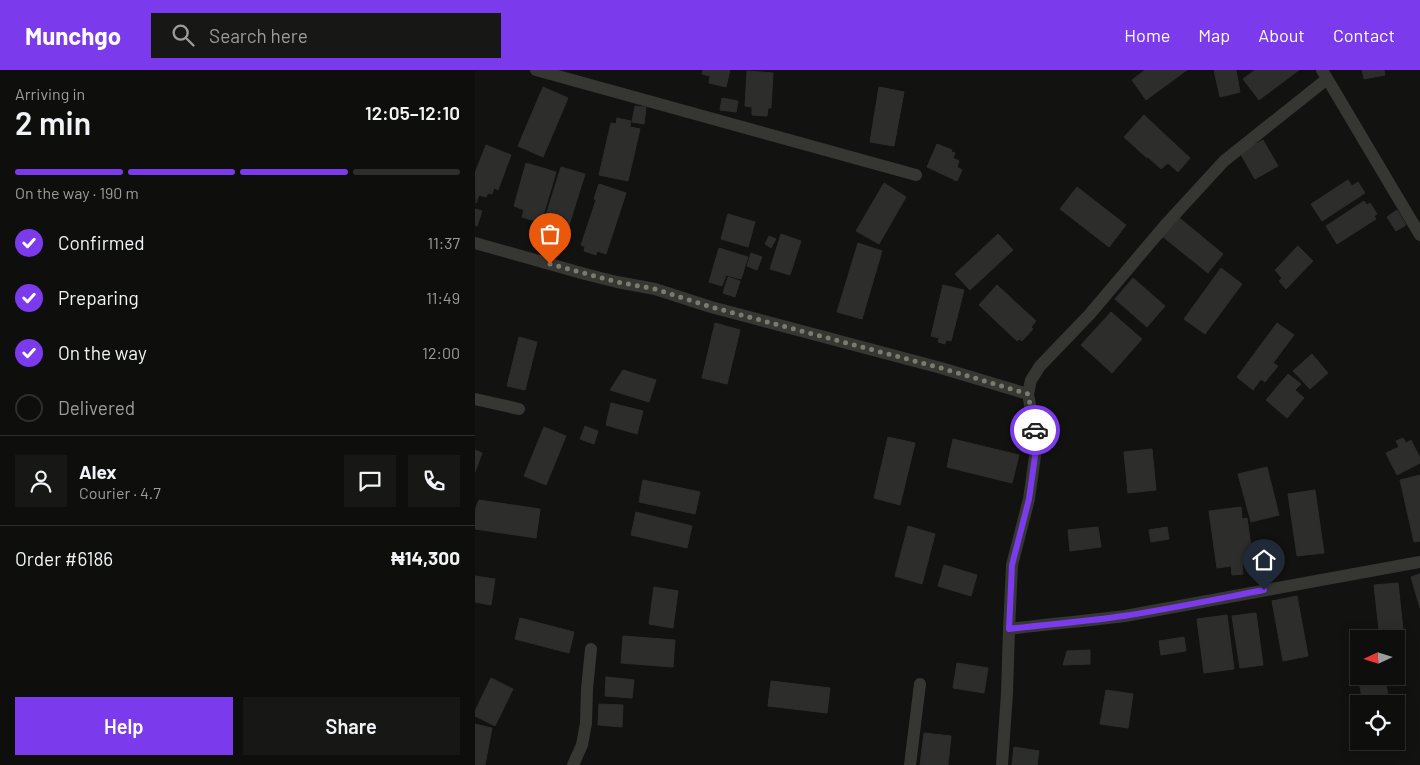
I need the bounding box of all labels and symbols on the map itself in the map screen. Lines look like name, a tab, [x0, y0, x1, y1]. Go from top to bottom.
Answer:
pin	[529, 213, 571, 264]
courier	[1010, 405, 1060, 455]
pin	[1243, 539, 1285, 590]
north arrow	[1350, 630, 1405, 685]

